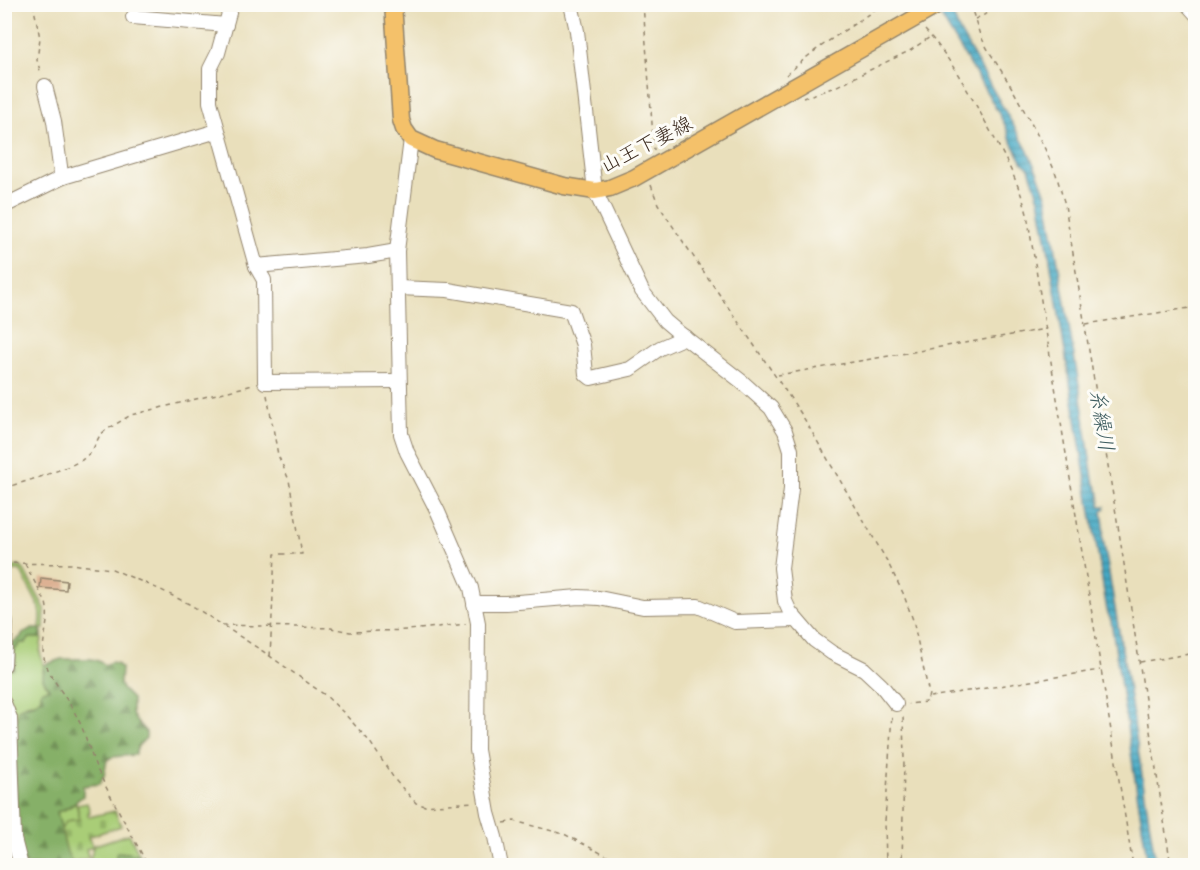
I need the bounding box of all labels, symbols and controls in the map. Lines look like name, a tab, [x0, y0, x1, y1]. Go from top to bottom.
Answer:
street label: 山王下妻線	[597, 112, 697, 180]
water label: 糸繰川	[1081, 387, 1118, 454]

